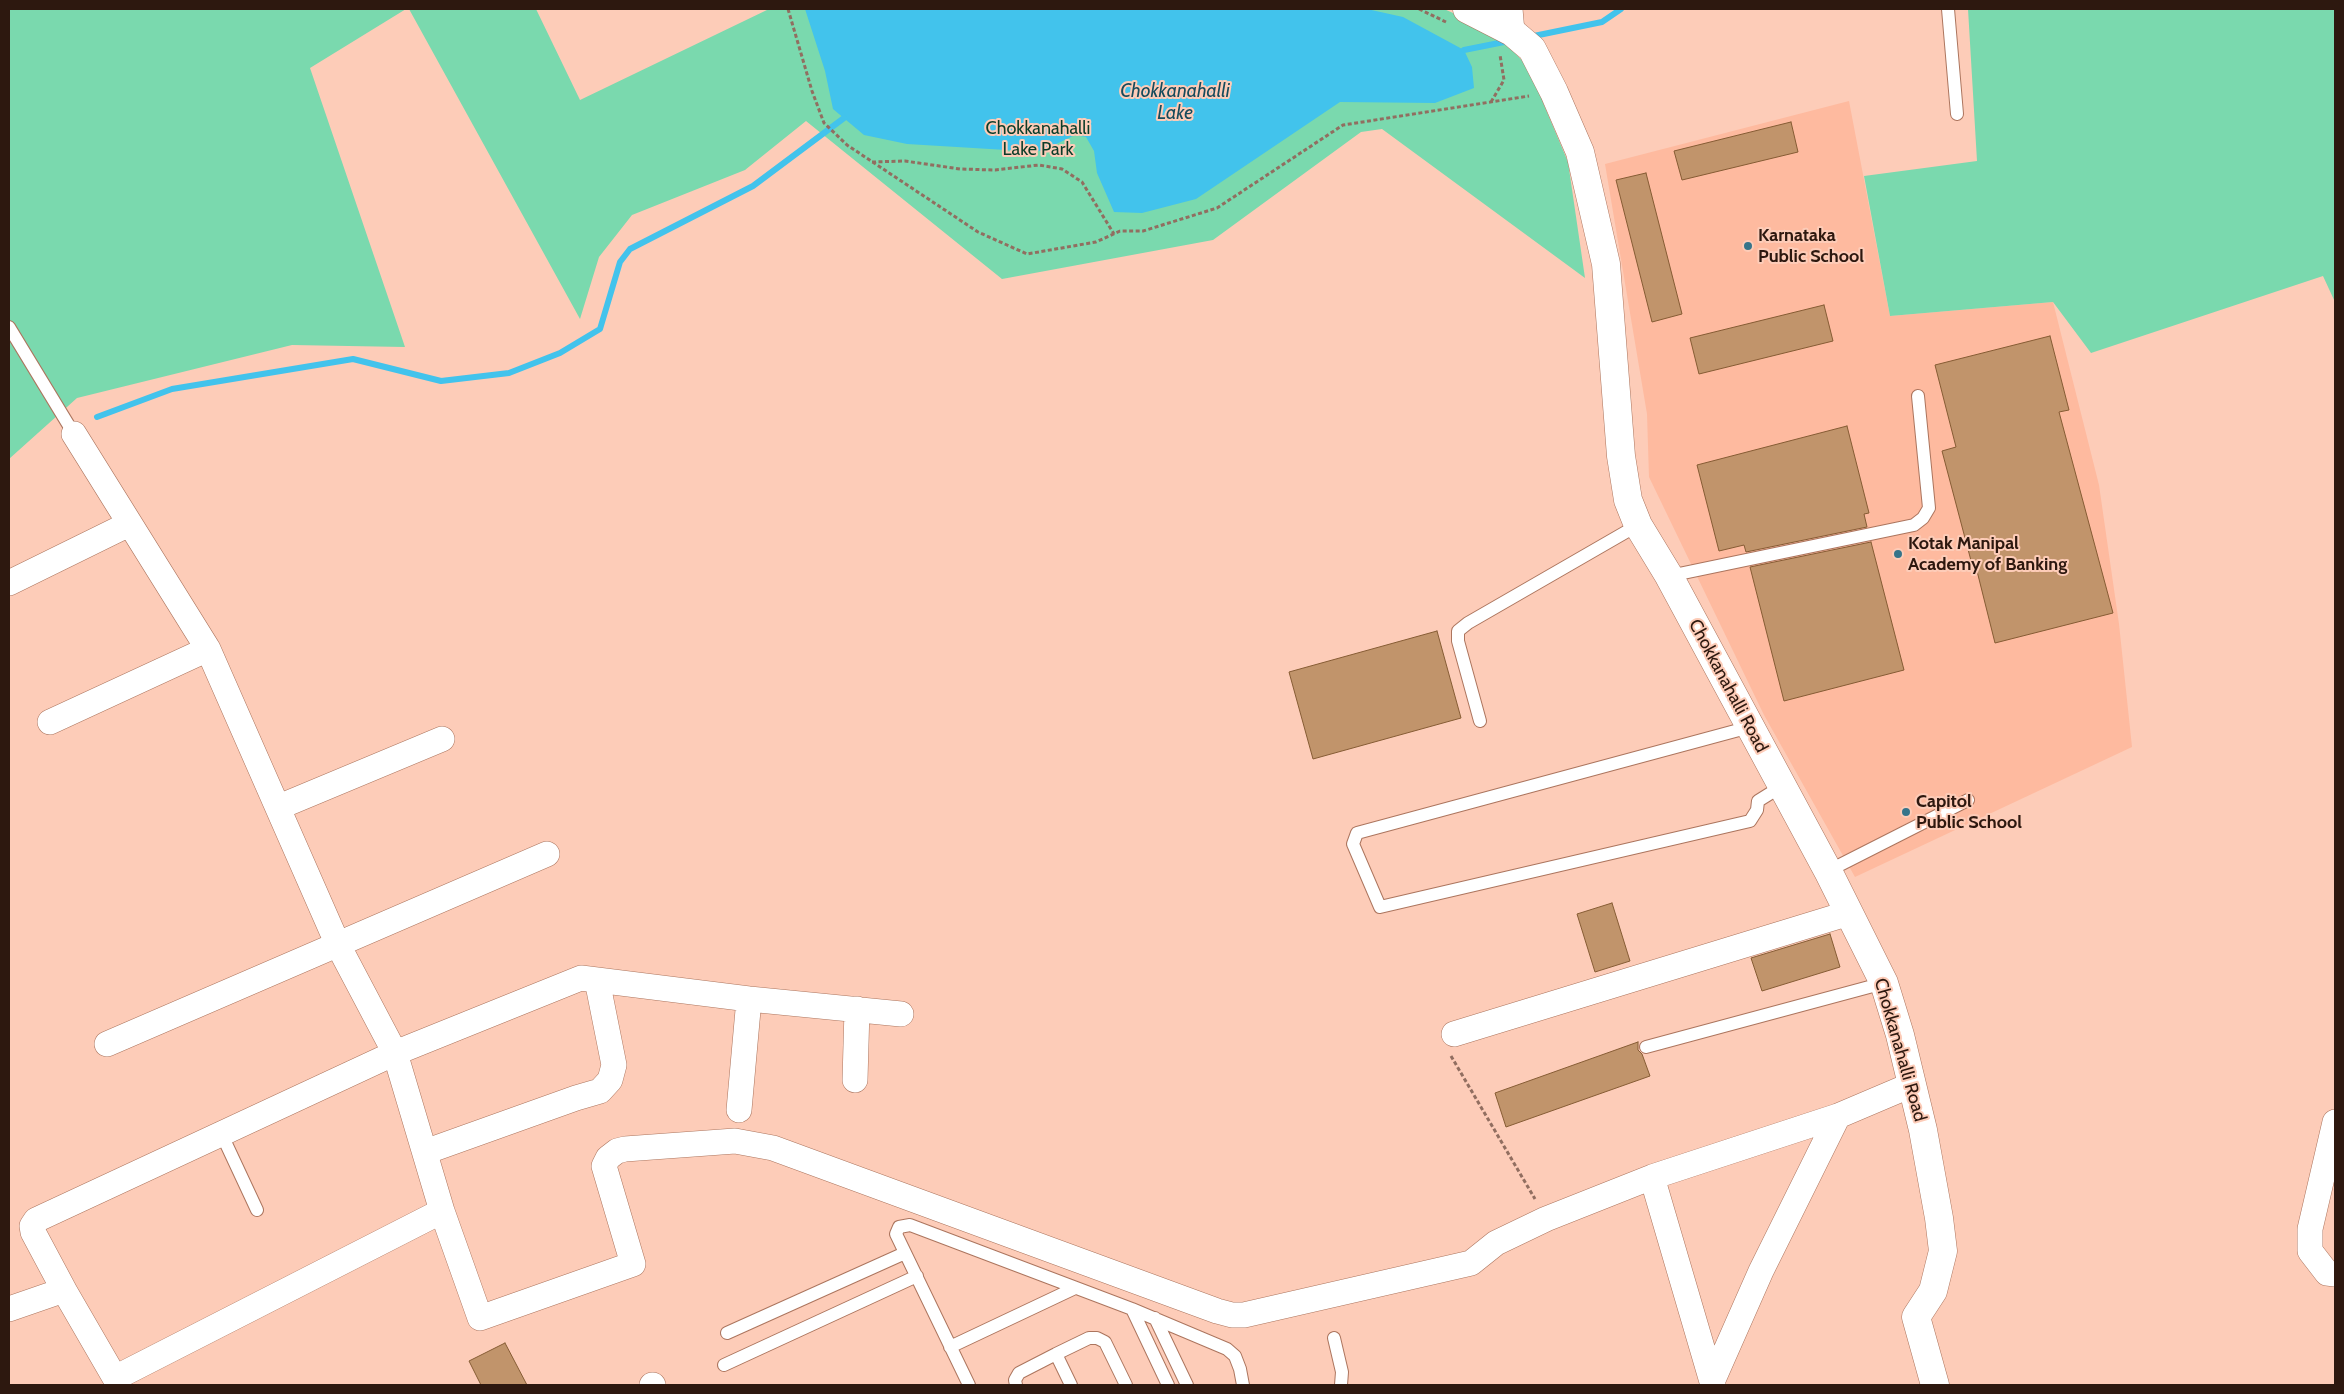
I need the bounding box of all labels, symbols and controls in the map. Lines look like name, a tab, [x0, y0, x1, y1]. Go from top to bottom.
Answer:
water label: Chokkanahalli Lake	[1120, 80, 1230, 124]
park label: Chokkanahalli Lake Park	[986, 118, 1090, 160]
place label: Karnataka Public School	[1758, 225, 1864, 268]
marker: Karnataka Public School	[1742, 240, 1754, 252]
place label: Kotak Manipal Academy of Banking	[1908, 533, 2067, 576]
marker: Kotak Manipal Academy of Banking	[1892, 548, 1904, 560]
street label: Chokkanahalli Road	[1684, 616, 1772, 756]
place label: Capitol Public School	[1916, 791, 2022, 834]
marker: Capitol Public School	[1900, 806, 1912, 818]
street label: Chokkanahalli Road	[1869, 976, 1931, 1124]

